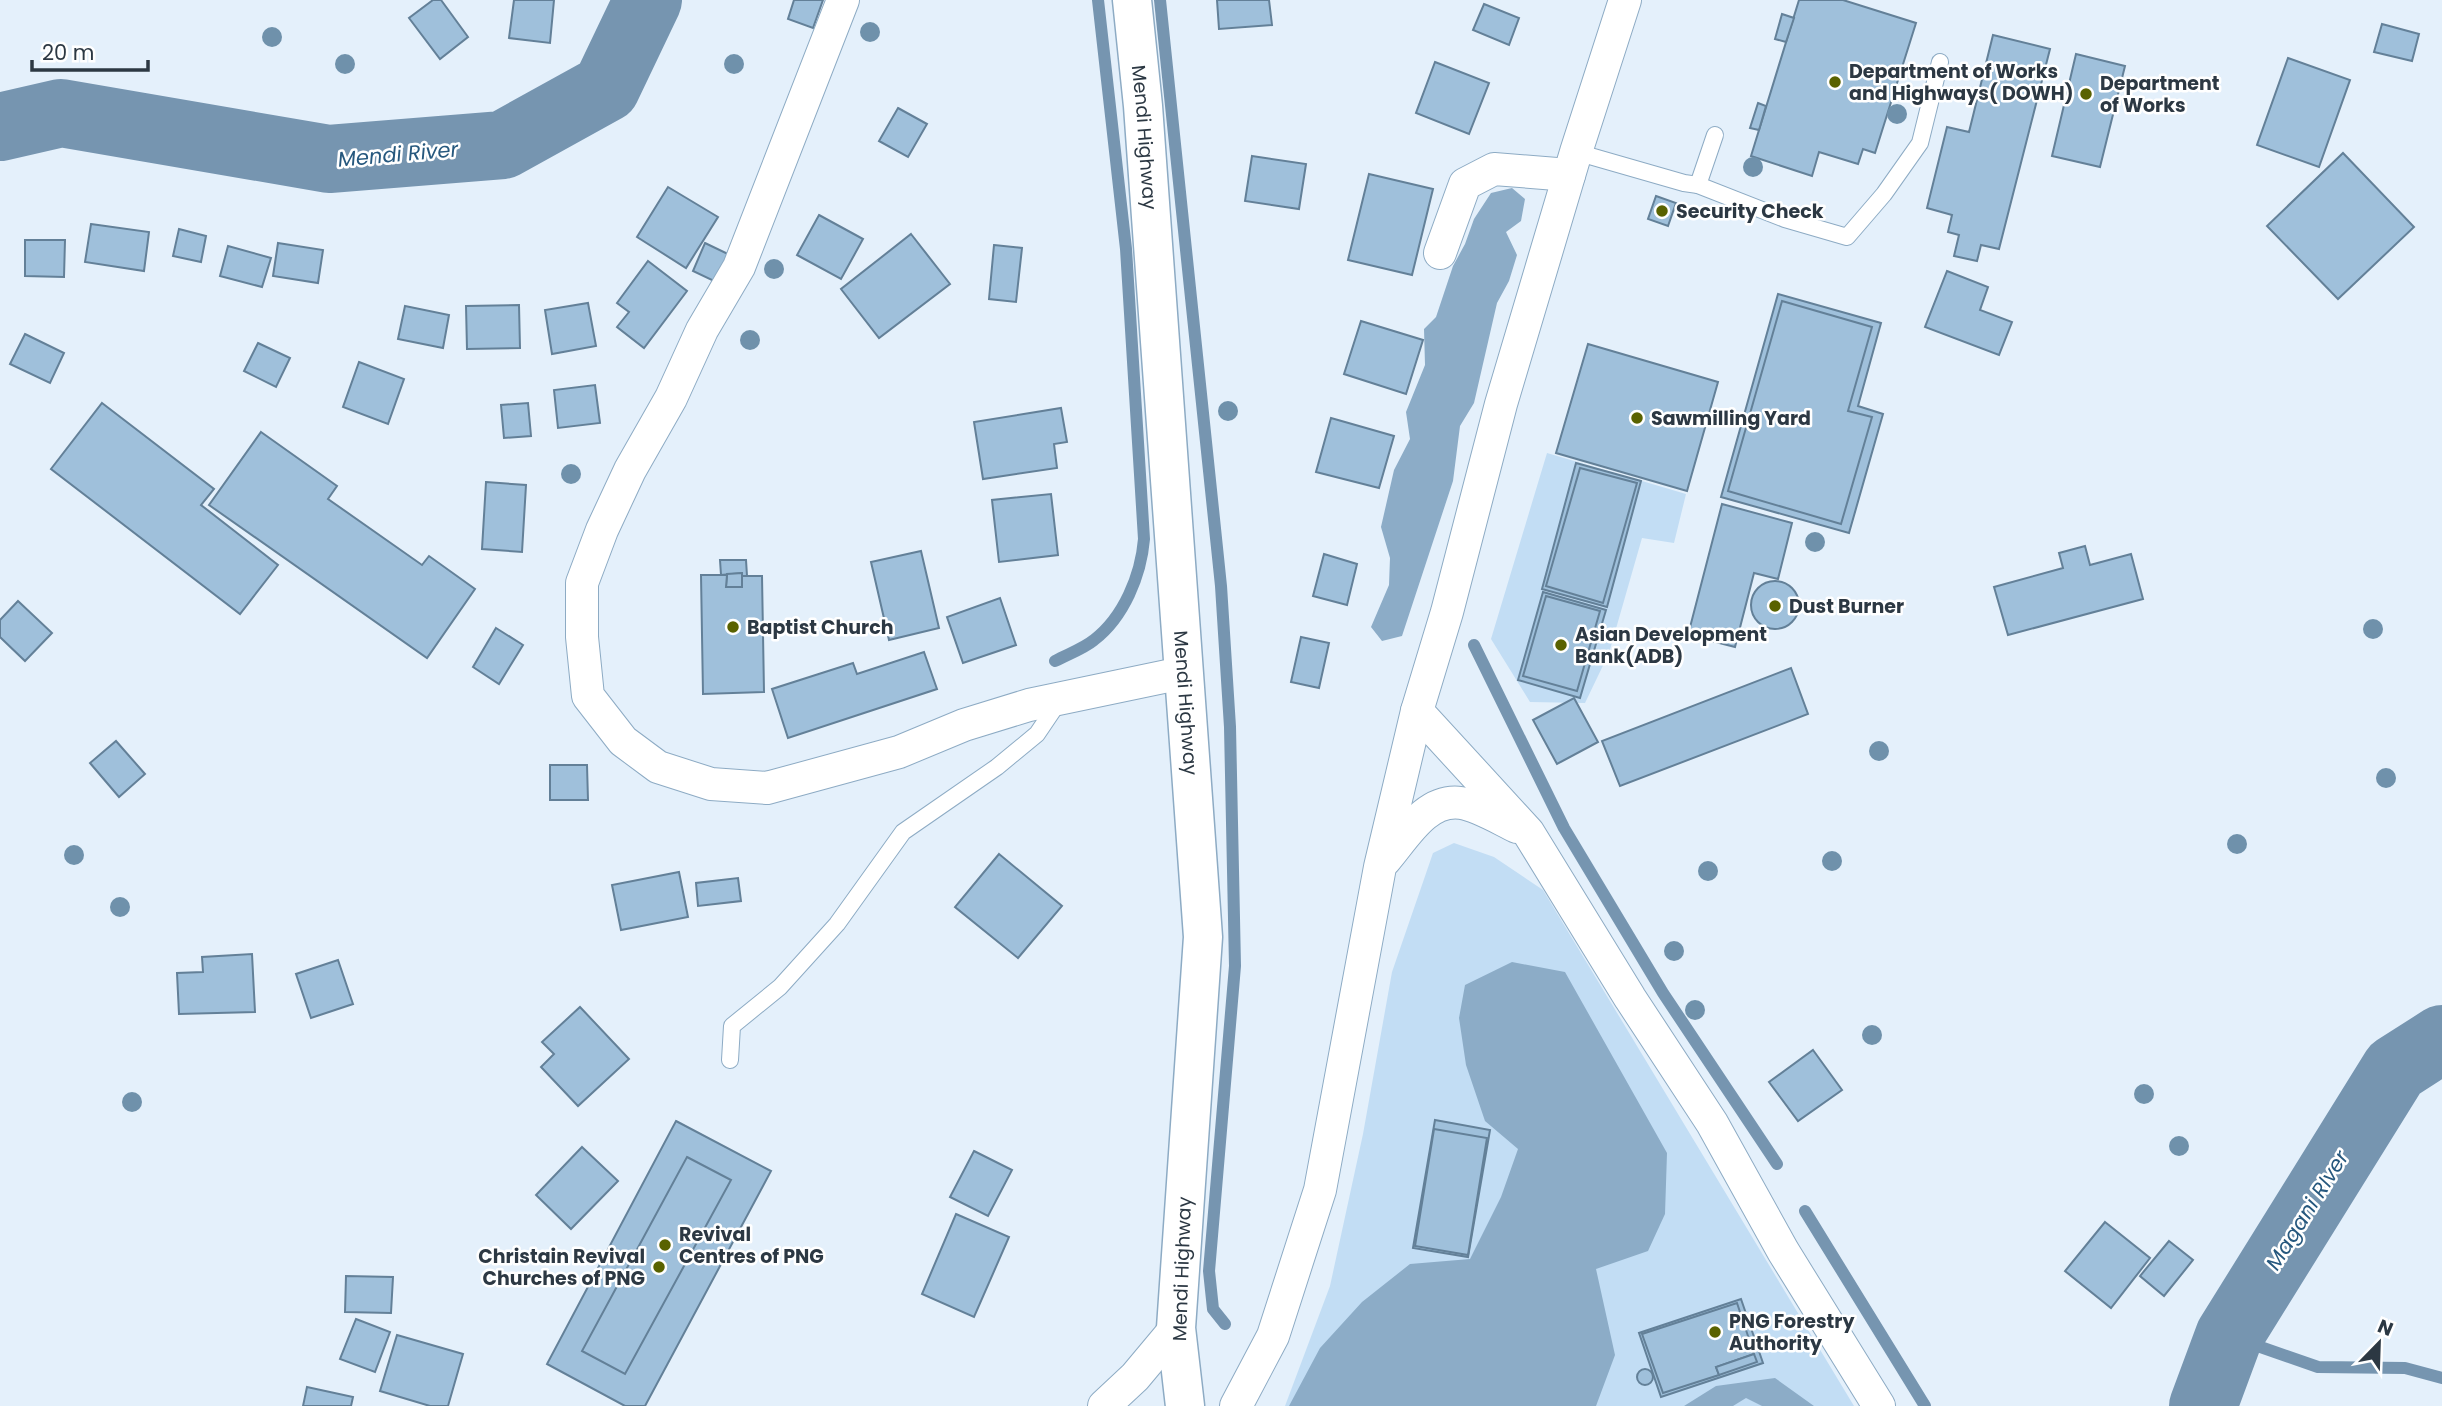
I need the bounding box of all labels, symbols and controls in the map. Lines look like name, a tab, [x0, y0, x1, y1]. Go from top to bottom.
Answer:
scale bar	[32, 28, 147, 72]
text: 20 m	[42, 38, 95, 67]
place label: Department of Works and Highways( DOWH)	[1849, 58, 2074, 107]
street label: Mendi Highway	[1125, 64, 1164, 211]
place label: Department of Works	[2100, 70, 2220, 119]
marker: Department of Works and Highways( DOWH)	[1827, 74, 1843, 90]
marker: Department of Works	[2078, 86, 2094, 102]
water label: Mendi River	[337, 134, 461, 174]
place label: Security Check	[1676, 198, 1824, 225]
marker: Security Check	[1654, 203, 1670, 219]
place label: Sawmilling Yard	[1651, 405, 1811, 432]
marker: Sawmilling Yard	[1629, 410, 1645, 426]
place label: Dust Burner	[1789, 593, 1904, 620]
marker: Dust Burner	[1767, 598, 1783, 614]
place label: Baptist Church	[747, 614, 894, 641]
marker: Baptist Church	[725, 619, 741, 635]
place label: Asian Development Bank(ADB)	[1575, 621, 1767, 670]
street label: Mendi Highway	[1167, 630, 1205, 776]
marker: Asian Development Bank(ADB)	[1553, 637, 1569, 653]
water label: Magani RIver	[2259, 1144, 2356, 1275]
street label: Mendi Highway	[1166, 1196, 1198, 1342]
place label: Revival Centres of PNG	[679, 1221, 824, 1270]
marker: Revival Centres of PNG	[657, 1237, 673, 1253]
place label: Christain Revival Churches of PNG	[478, 1243, 645, 1292]
marker: Christain Revival Churches of PNG	[651, 1259, 667, 1275]
place label: PNG Forestry Authority	[1729, 1308, 1855, 1357]
north arrow	[2344, 1308, 2414, 1378]
text: N	[2374, 1313, 2397, 1343]
marker: PNG Forestry Authority	[1707, 1324, 1723, 1340]

